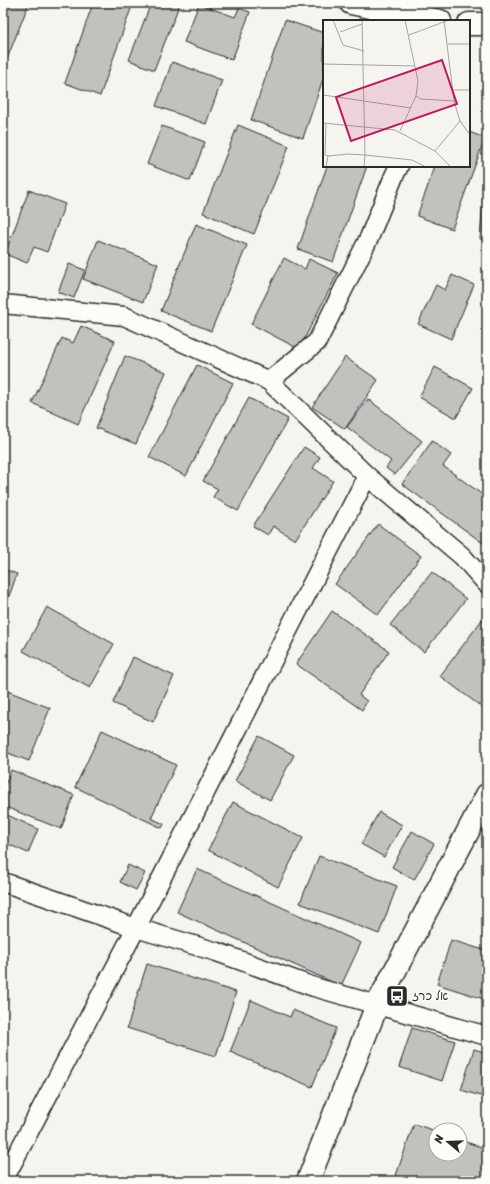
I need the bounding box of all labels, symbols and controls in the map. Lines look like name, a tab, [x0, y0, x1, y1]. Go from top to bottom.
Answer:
inset map	[323, 20, 470, 167]
bus stop icon: אל כרז	[384, 983, 410, 1009]
place label: אל כרז	[412, 985, 448, 1007]
north arrow	[428, 1122, 468, 1162]
text: N	[428, 1132, 449, 1147]

